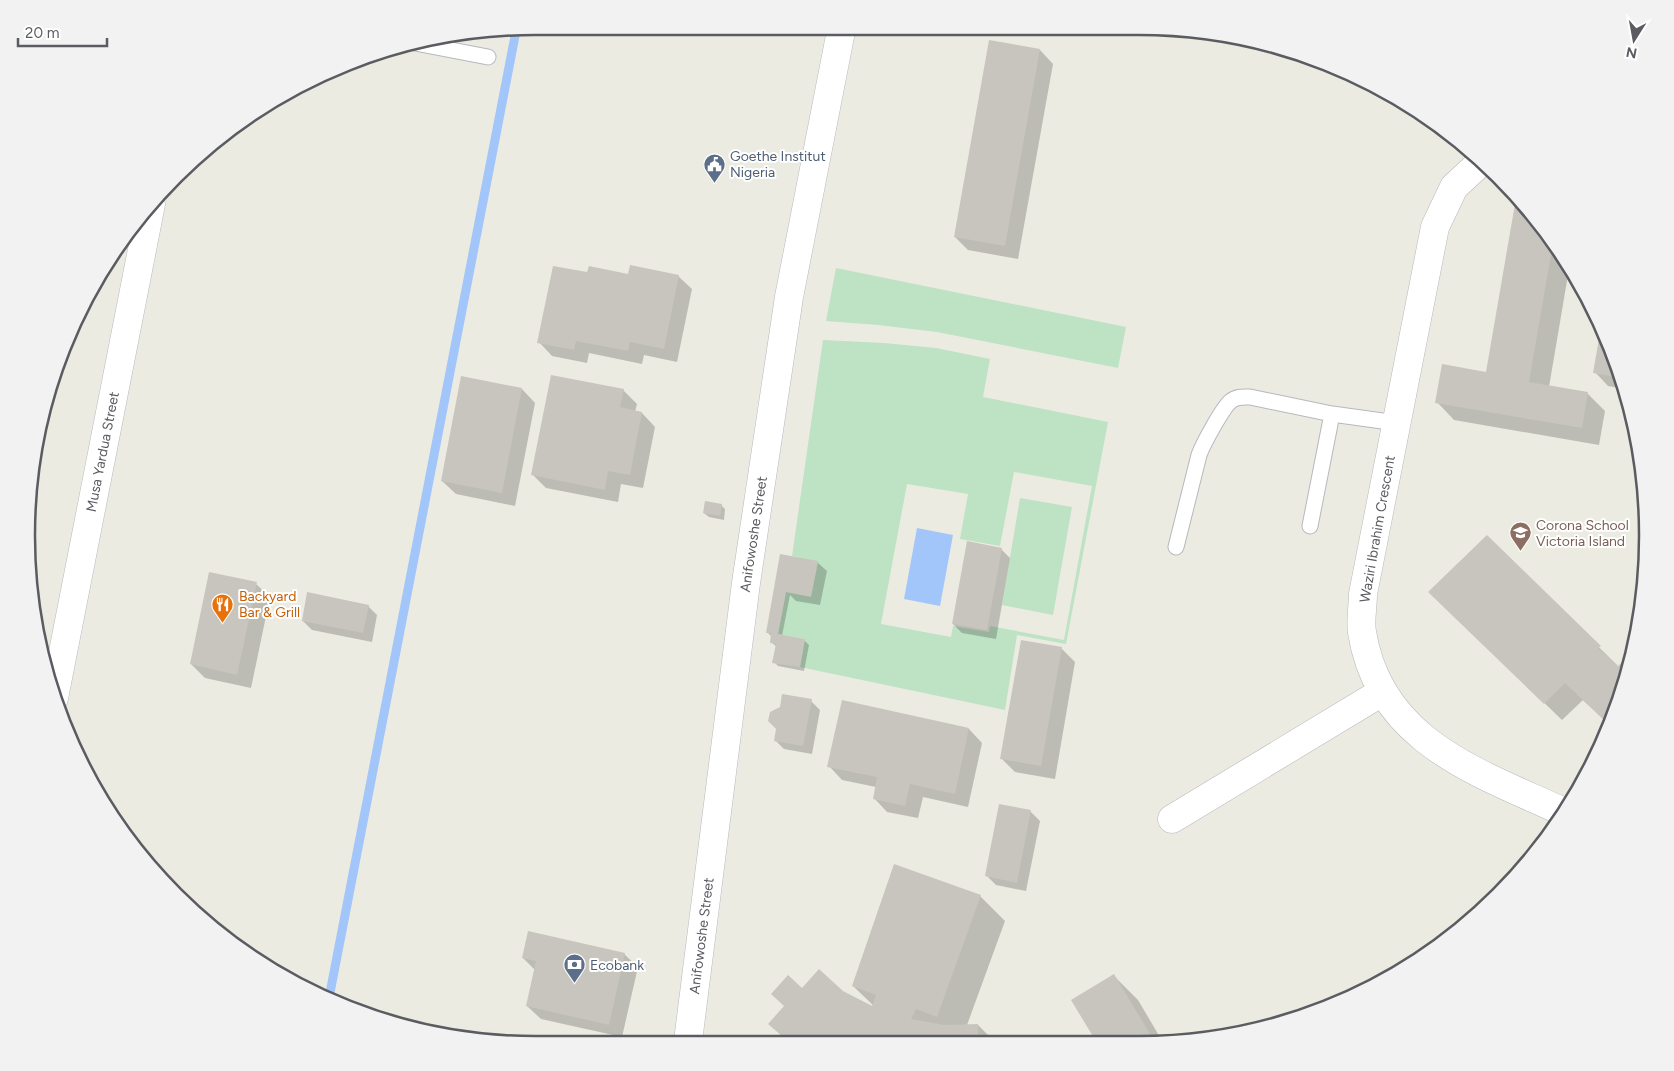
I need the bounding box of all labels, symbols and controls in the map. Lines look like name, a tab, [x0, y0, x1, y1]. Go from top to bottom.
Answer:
scale bar	[18, 15, 106, 47]
north arrow	[1609, 15, 1659, 65]
text: 20 m	[25, 24, 59, 42]
text: N	[1625, 43, 1639, 62]
place label: Goethe Institut Nigeria	[730, 148, 826, 181]
public building icon: Goethe Institut Nigeria	[702, 152, 726, 183]
street label: Musa Yardua Street	[83, 390, 123, 513]
street label: Waziri Ibrahim Crescent	[1356, 454, 1399, 604]
street label: Anifowoshe Street	[737, 475, 771, 593]
place label: Corona School Victoria Island	[1536, 517, 1629, 550]
school or university icon: Corona School Victoria Island	[1508, 521, 1532, 552]
place label: Backyard Bar & Grill	[239, 588, 300, 621]
restaurant icon: Backyard Bar & Grill	[211, 592, 235, 623]
street label: Anifowoshe Street	[686, 877, 718, 995]
bank icon: Ecobank	[562, 953, 586, 984]
place label: Ecobank	[590, 957, 644, 974]

